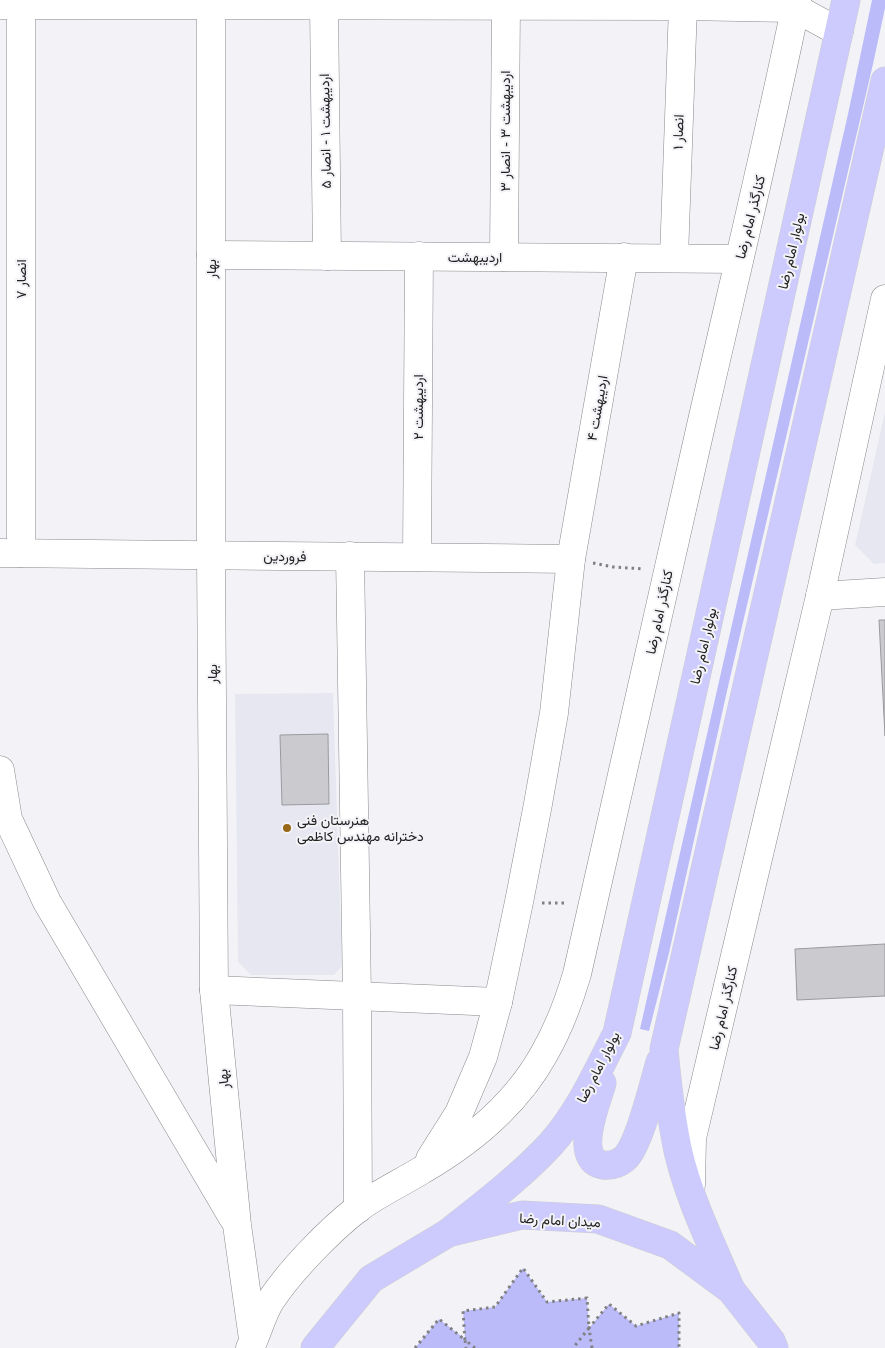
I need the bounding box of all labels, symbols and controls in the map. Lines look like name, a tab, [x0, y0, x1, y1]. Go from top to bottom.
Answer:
street label: اردیبهشت ۳ - انصار ۳	[497, 70, 514, 192]
street label: اردیبهشت ۱ - انصار ۵	[316, 73, 335, 189]
street label: انصار ۱	[669, 114, 688, 150]
street label: کنارگذر امام رضا	[732, 174, 769, 261]
street label: بولوار امام رضا	[774, 211, 809, 291]
street label: اردیبهشت	[448, 249, 502, 266]
street label: انصار ۷	[13, 259, 30, 299]
street label: بهار	[203, 259, 220, 280]
street label: اردیبهشت ۲	[410, 374, 427, 440]
street label: اردیبهشت ۴	[583, 374, 612, 442]
street label: فروردین	[263, 548, 307, 565]
street label: کنارگذر امام رضا	[642, 568, 677, 656]
street label: بولوار امام رضا	[686, 606, 721, 686]
street label: بهار	[204, 664, 221, 685]
place label: هنرستان فنی دخترانه مهندس کاظمی	[297, 812, 424, 845]
marker: هنرستان فنی دخترانه مهندس کاظمی	[281, 822, 293, 834]
street label: کنارگذر امام رضا	[706, 965, 741, 1052]
street label: بولوار امام رضا	[573, 1029, 624, 1106]
street label: بهار	[214, 1068, 233, 1091]
street label: میدان امام رضا	[519, 1210, 601, 1231]

